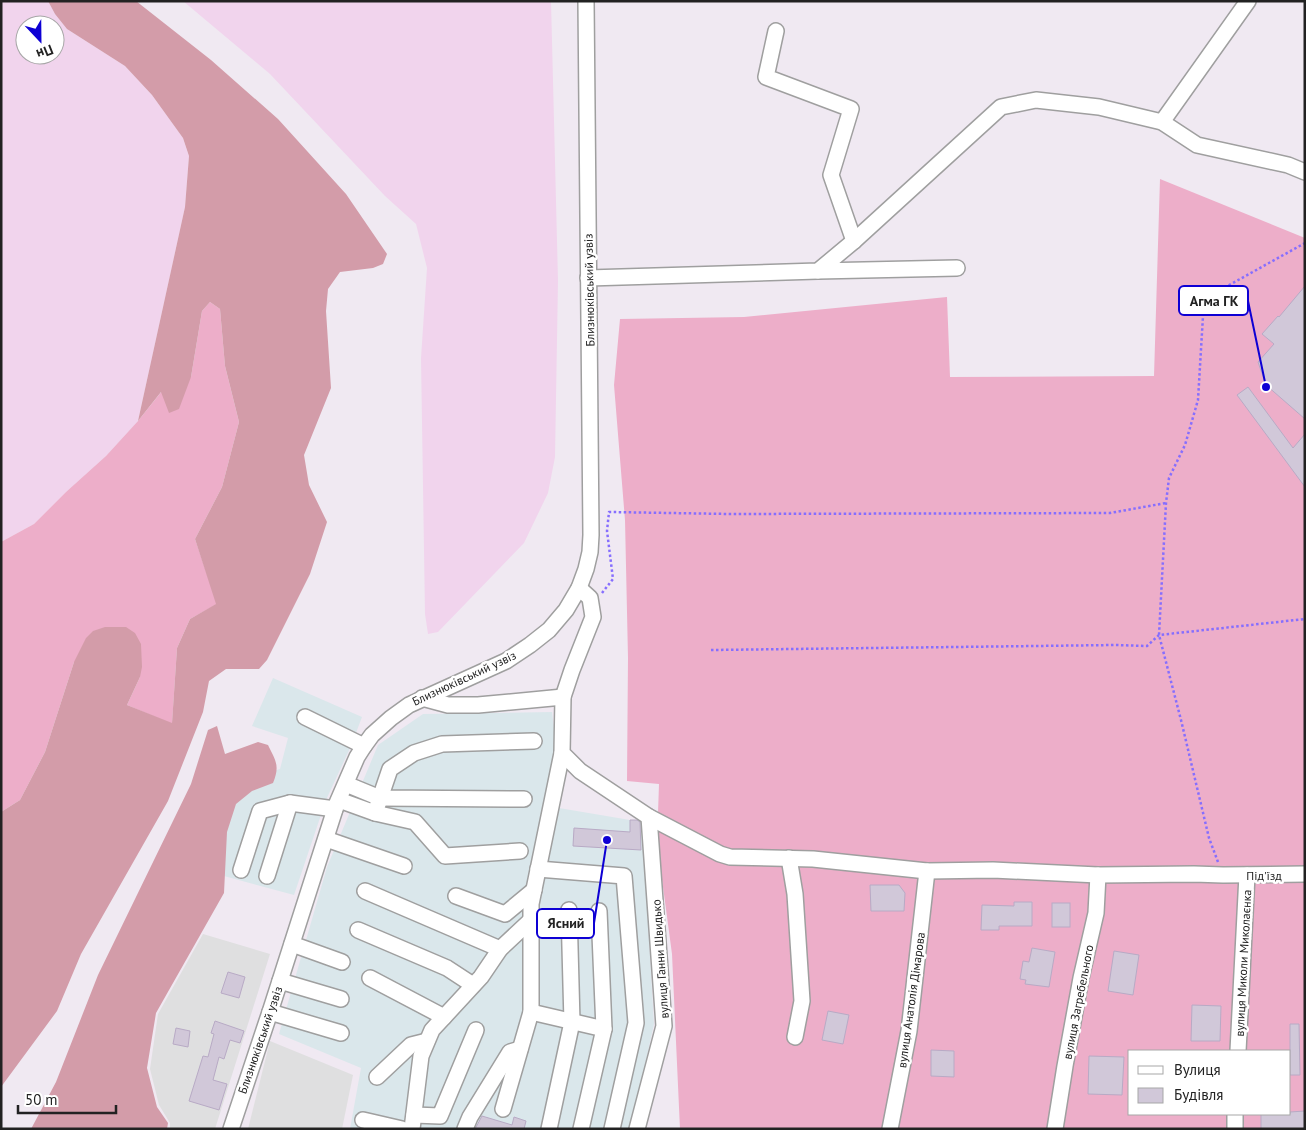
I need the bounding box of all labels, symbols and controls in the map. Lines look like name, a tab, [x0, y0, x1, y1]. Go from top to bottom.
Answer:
north arrow	[15, 15, 65, 65]
text: Пн	[34, 41, 56, 63]
street label: Близнюківський узвіз	[581, 233, 597, 347]
callout: Агма ГК	[1179, 286, 1248, 315]
text: Агма ГК	[1190, 292, 1239, 310]
street label: Близнюківський узвіз	[410, 647, 518, 709]
street label: Під'їзд	[1246, 868, 1282, 883]
street label: вулиця Миколи Миколаєнка	[1232, 889, 1254, 1037]
street label: вулиця Ганни Швидько	[648, 899, 672, 1019]
callout: Ясний	[537, 909, 594, 938]
text: Ясний	[548, 914, 584, 932]
street label: вулиця Анатолія Дімарова	[894, 931, 928, 1069]
street label: вулиця Загребельного	[1060, 943, 1096, 1061]
street label: Близнюківський узвіз	[235, 984, 285, 1096]
legend	[1128, 1050, 1291, 1115]
text: Вулиця	[1174, 1060, 1221, 1079]
scale bar	[18, 1082, 115, 1114]
text: Будівля	[1174, 1085, 1223, 1104]
text: 50 m	[25, 1090, 58, 1109]

